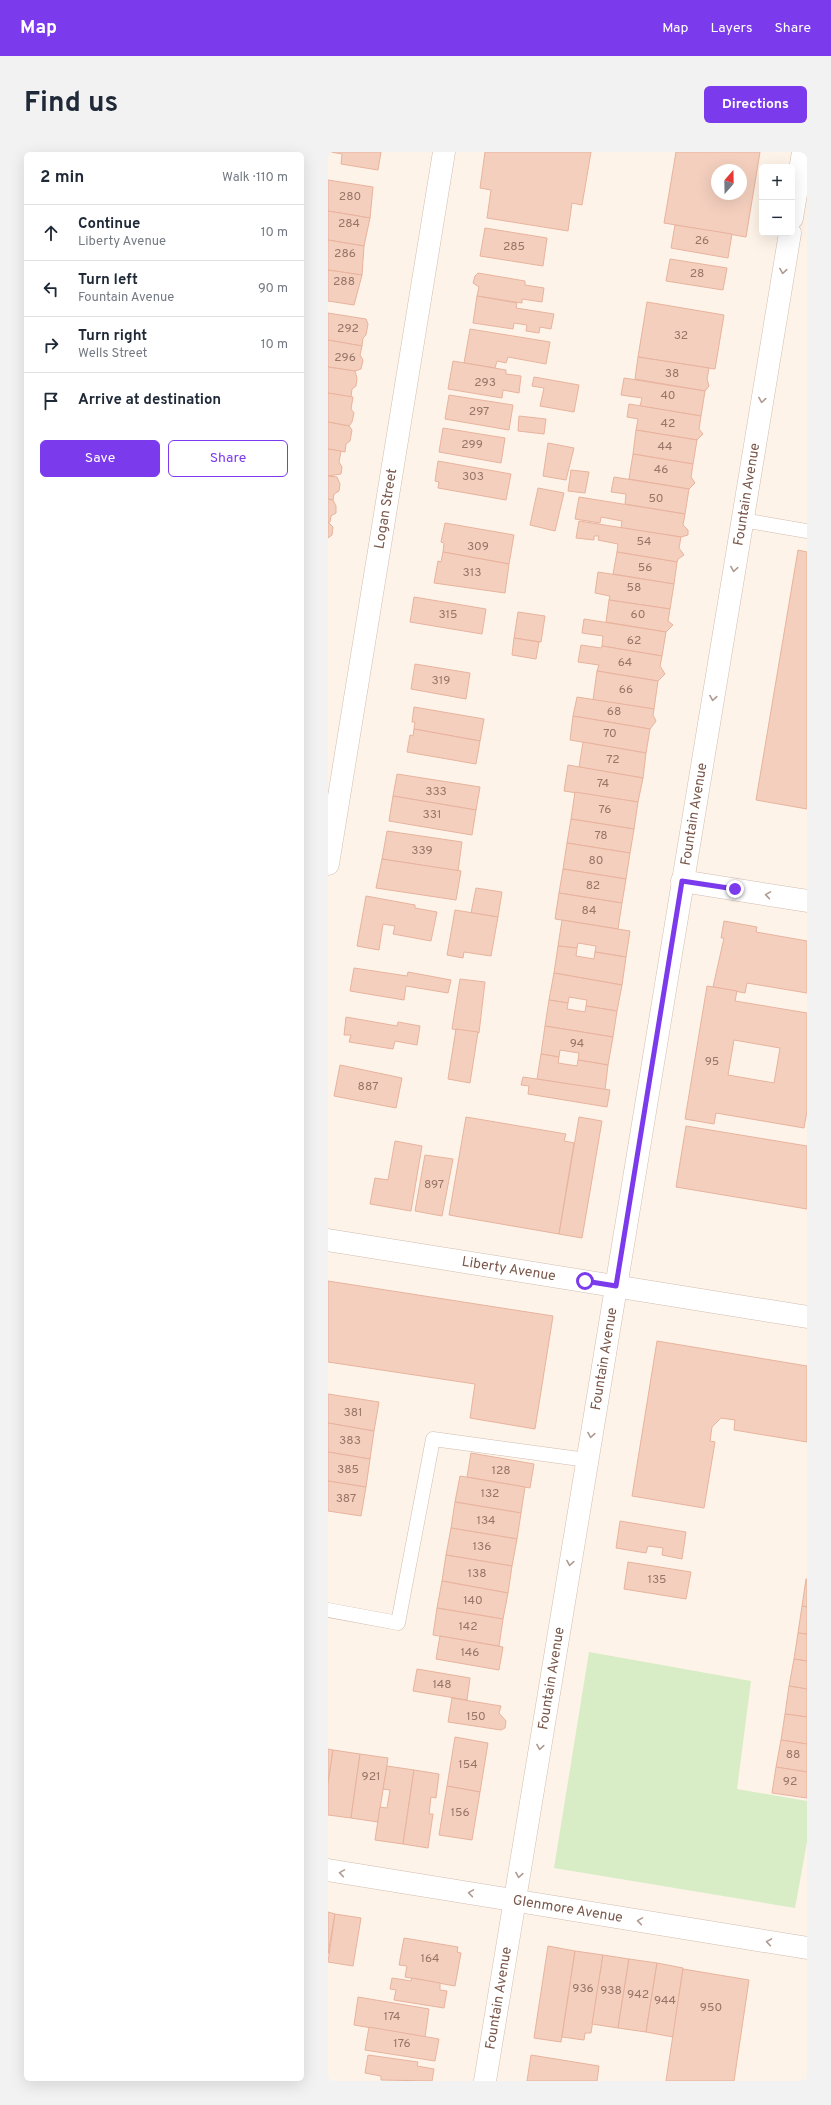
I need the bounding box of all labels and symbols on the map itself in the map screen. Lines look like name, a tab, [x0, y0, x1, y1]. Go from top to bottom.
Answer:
north arrow	[711, 164, 747, 200]
house number: 280	[339, 189, 361, 205]
house number: 284	[338, 216, 360, 232]
house number: 26	[695, 233, 709, 249]
house number: 285	[503, 239, 525, 255]
house number: 286	[334, 246, 356, 262]
house number: 28	[690, 266, 704, 282]
one-way arrow	[779, 268, 788, 275]
house number: 288	[333, 274, 355, 290]
house number: 292	[337, 321, 359, 337]
house number: 32	[674, 328, 688, 344]
house number: 296	[334, 350, 356, 366]
house number: 38	[665, 366, 679, 382]
house number: 293	[474, 375, 496, 391]
house number: 40	[660, 388, 676, 404]
one-way arrow	[758, 397, 767, 403]
house number: 297	[469, 404, 489, 420]
house number: 42	[661, 416, 675, 432]
house number: 299	[461, 437, 483, 453]
house number: 44	[658, 439, 672, 455]
street label: Fountain Avenue	[730, 442, 764, 547]
house number: 46	[654, 462, 668, 478]
street label: Logan Street	[371, 467, 401, 550]
house number: 303	[462, 469, 484, 485]
house number: 50	[648, 491, 664, 507]
house number: 54	[636, 534, 652, 550]
house number: 309	[467, 539, 489, 555]
house number: 56	[638, 560, 652, 576]
house number: 313	[463, 565, 481, 581]
one-way arrow	[730, 566, 739, 573]
house number: 58	[627, 580, 641, 596]
house number: 315	[438, 607, 458, 623]
house number: 60	[631, 607, 645, 623]
house number: 62	[627, 633, 641, 649]
house number: 64	[618, 655, 632, 671]
house number: 319	[432, 673, 450, 689]
house number: 66	[619, 682, 633, 698]
one-way arrow	[709, 695, 717, 701]
house number: 68	[607, 704, 621, 720]
house number: 70	[603, 726, 617, 742]
house number: 72	[606, 752, 620, 768]
street label: Fountain Avenue	[677, 762, 711, 867]
house number: 74	[597, 776, 609, 792]
house number: 333	[425, 784, 447, 800]
house number: 76	[599, 802, 611, 818]
house number: 331	[423, 807, 441, 823]
house number: 78	[594, 828, 608, 844]
house number: 339	[411, 843, 433, 859]
house number: 80	[589, 853, 603, 869]
house number: 82	[586, 878, 600, 894]
route end	[726, 880, 744, 898]
one-way arrow	[765, 891, 772, 900]
house number: 84	[582, 903, 596, 919]
house number: 94	[570, 1036, 584, 1052]
house number: 95	[705, 1054, 719, 1070]
house number: 887	[358, 1079, 378, 1095]
house number: 897	[424, 1177, 444, 1193]
street label: Liberty Avenue	[460, 1253, 557, 1285]
route start	[576, 1272, 594, 1290]
street label: Fountain Avenue	[587, 1306, 621, 1411]
house number: 381	[343, 1405, 363, 1421]
one-way arrow	[587, 1432, 596, 1438]
house number: 383	[339, 1433, 361, 1449]
house number: 385	[337, 1462, 359, 1478]
house number: 128	[491, 1463, 511, 1479]
house number: 132	[481, 1486, 499, 1502]
house number: 387	[336, 1491, 356, 1507]
house number: 134	[476, 1513, 496, 1529]
house number: 136	[473, 1539, 491, 1555]
one-way arrow	[566, 1560, 575, 1566]
house number: 138	[467, 1566, 487, 1582]
house number: 135	[647, 1572, 667, 1588]
house number: 140	[463, 1593, 483, 1609]
house number: 142	[458, 1619, 478, 1635]
street label: Fountain Avenue	[535, 1626, 568, 1731]
house number: 146	[461, 1645, 479, 1661]
house number: 148	[432, 1677, 452, 1693]
house number: 150	[466, 1709, 486, 1725]
one-way arrow	[536, 1744, 545, 1750]
house number: 88	[786, 1747, 800, 1763]
house number: 154	[458, 1757, 478, 1773]
house number: 921	[362, 1769, 380, 1785]
house number: 92	[783, 1774, 797, 1790]
house number: 156	[450, 1805, 470, 1821]
one-way arrow	[339, 1869, 345, 1877]
one-way arrow	[515, 1872, 524, 1878]
one-way arrow	[467, 1889, 474, 1898]
street label: Glenmore Avenue	[512, 1892, 624, 1926]
one-way arrow	[637, 1917, 643, 1926]
one-way arrow	[765, 1938, 772, 1947]
street label: Fountain Avenue	[482, 1946, 516, 2051]
house number: 164	[420, 1951, 440, 1967]
house number: 936	[572, 1981, 594, 1997]
house number: 938	[600, 1983, 622, 1999]
house number: 942	[627, 1987, 649, 2003]
house number: 944	[654, 1993, 676, 2009]
house number: 950	[700, 2000, 722, 2016]
house number: 174	[384, 2009, 400, 2025]
house number: 176	[393, 2036, 411, 2052]

